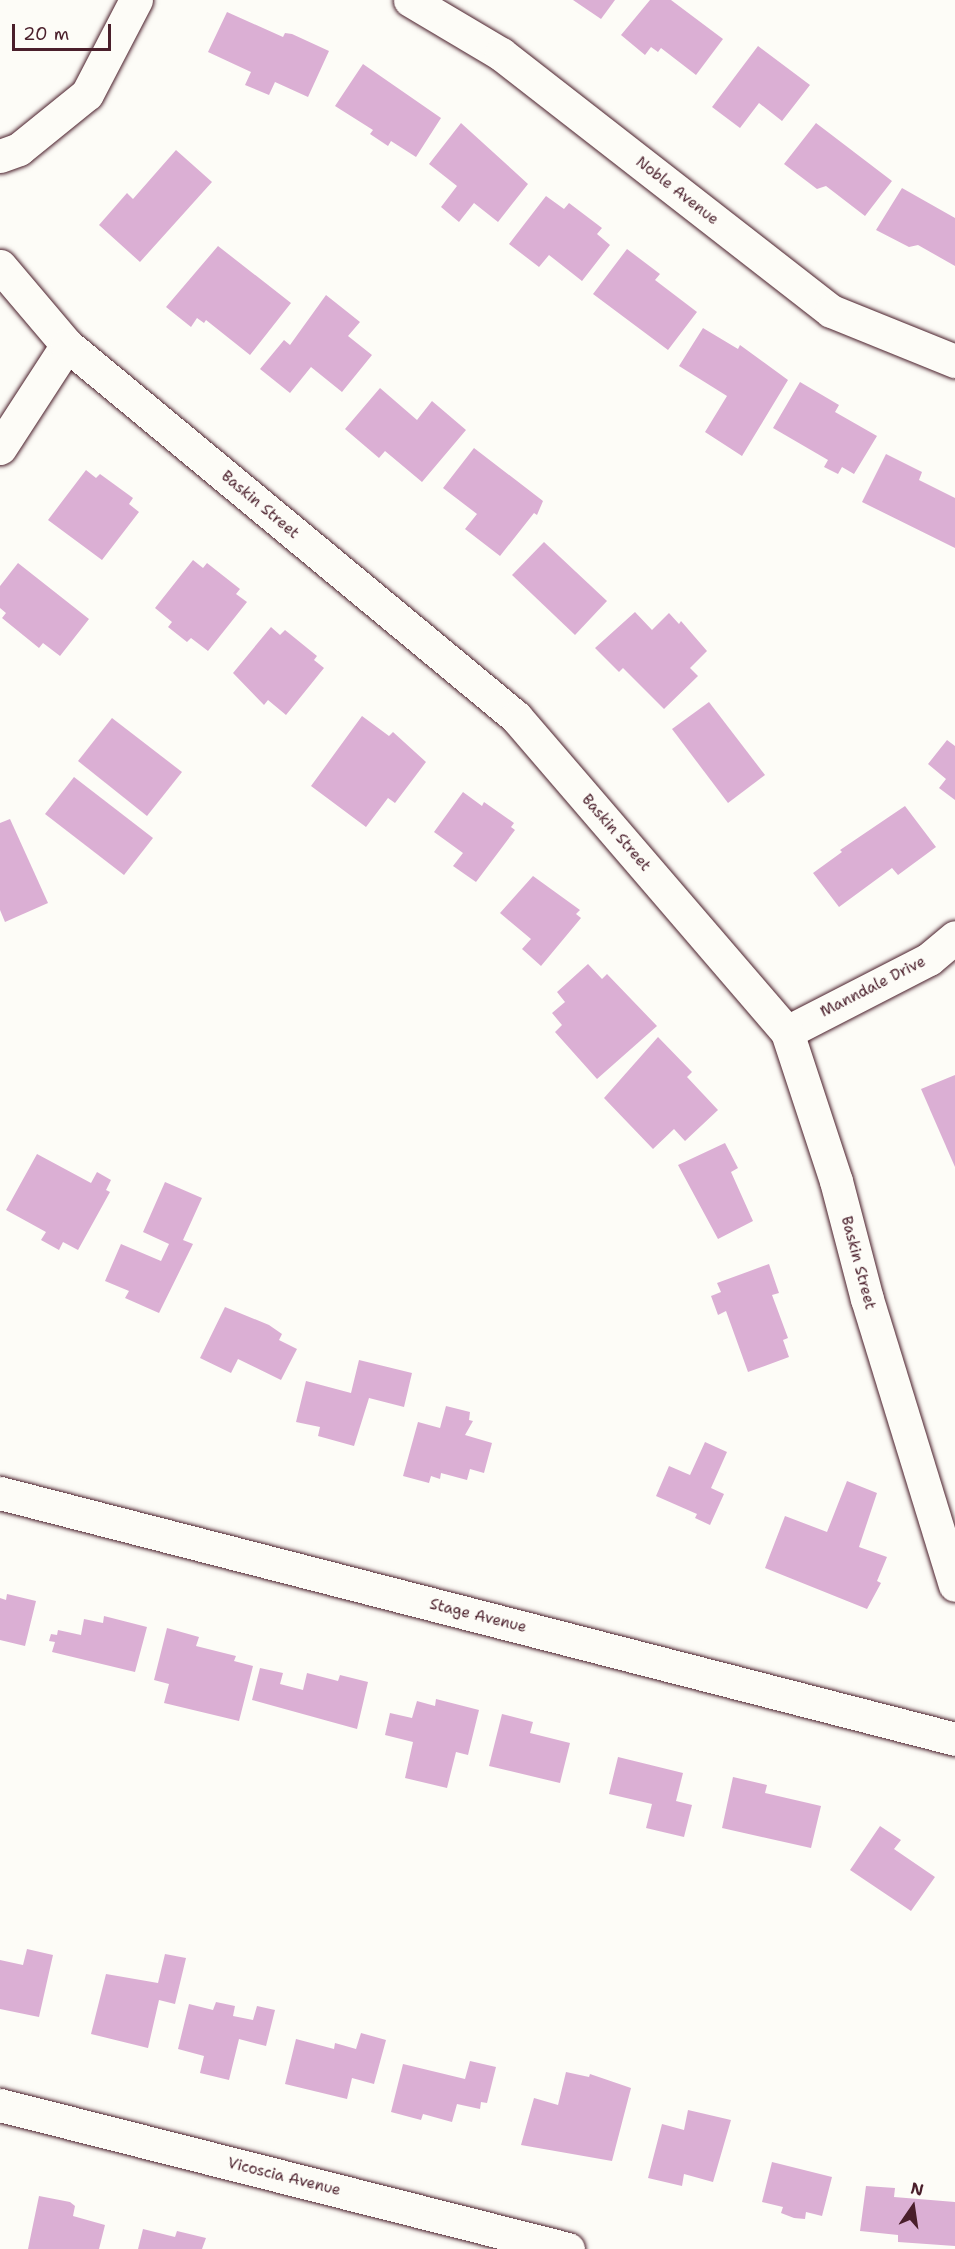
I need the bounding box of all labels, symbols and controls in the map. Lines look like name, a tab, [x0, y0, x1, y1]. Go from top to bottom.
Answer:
scale bar	[15, 12, 114, 50]
text: 20 m	[23, 22, 69, 46]
street label: Noble Avenue	[632, 153, 722, 229]
street label: Baskin Street	[217, 467, 303, 543]
street label: Baskin Street	[578, 791, 654, 875]
street label: Manndale Drive	[817, 953, 929, 1021]
street label: Baskin Street	[837, 1214, 879, 1312]
street label: Stage Avenue	[428, 1595, 528, 1637]
street label: Vicoscia Avenue	[226, 2154, 342, 2200]
north arrow	[883, 2177, 943, 2237]
text: N	[909, 2177, 926, 2201]

